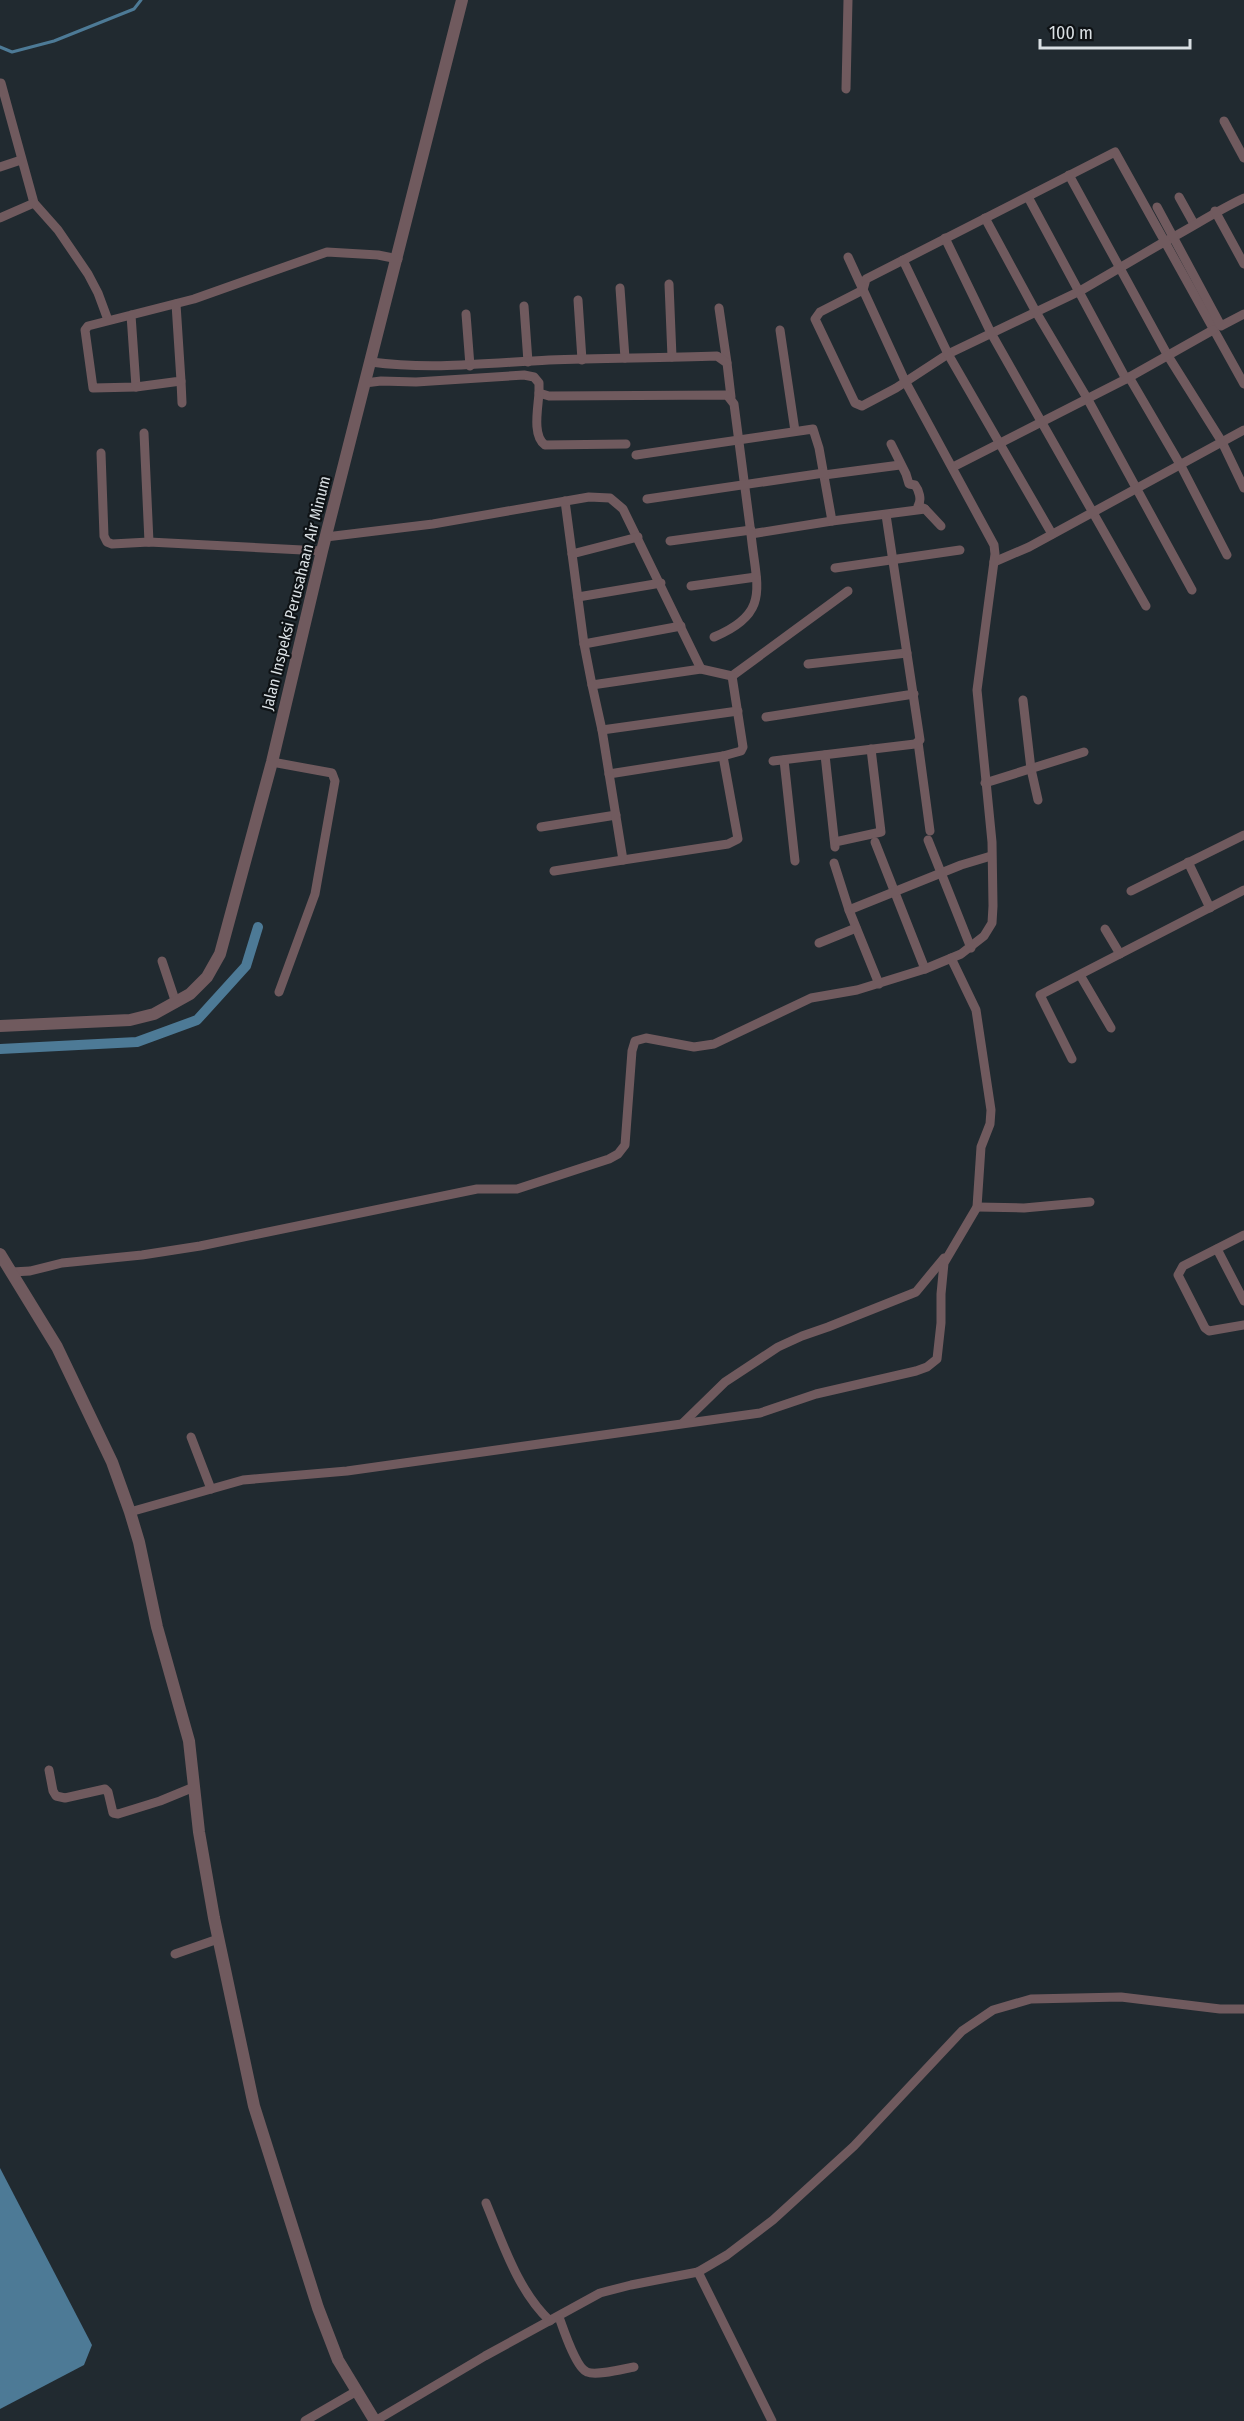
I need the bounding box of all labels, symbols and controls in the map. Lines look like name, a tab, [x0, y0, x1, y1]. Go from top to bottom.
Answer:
scale bar	[1040, 12, 1190, 50]
text: 100 m	[1049, 22, 1093, 44]
street label: Jalan Inspeksi Perusahaan Air Minum	[258, 474, 334, 712]

